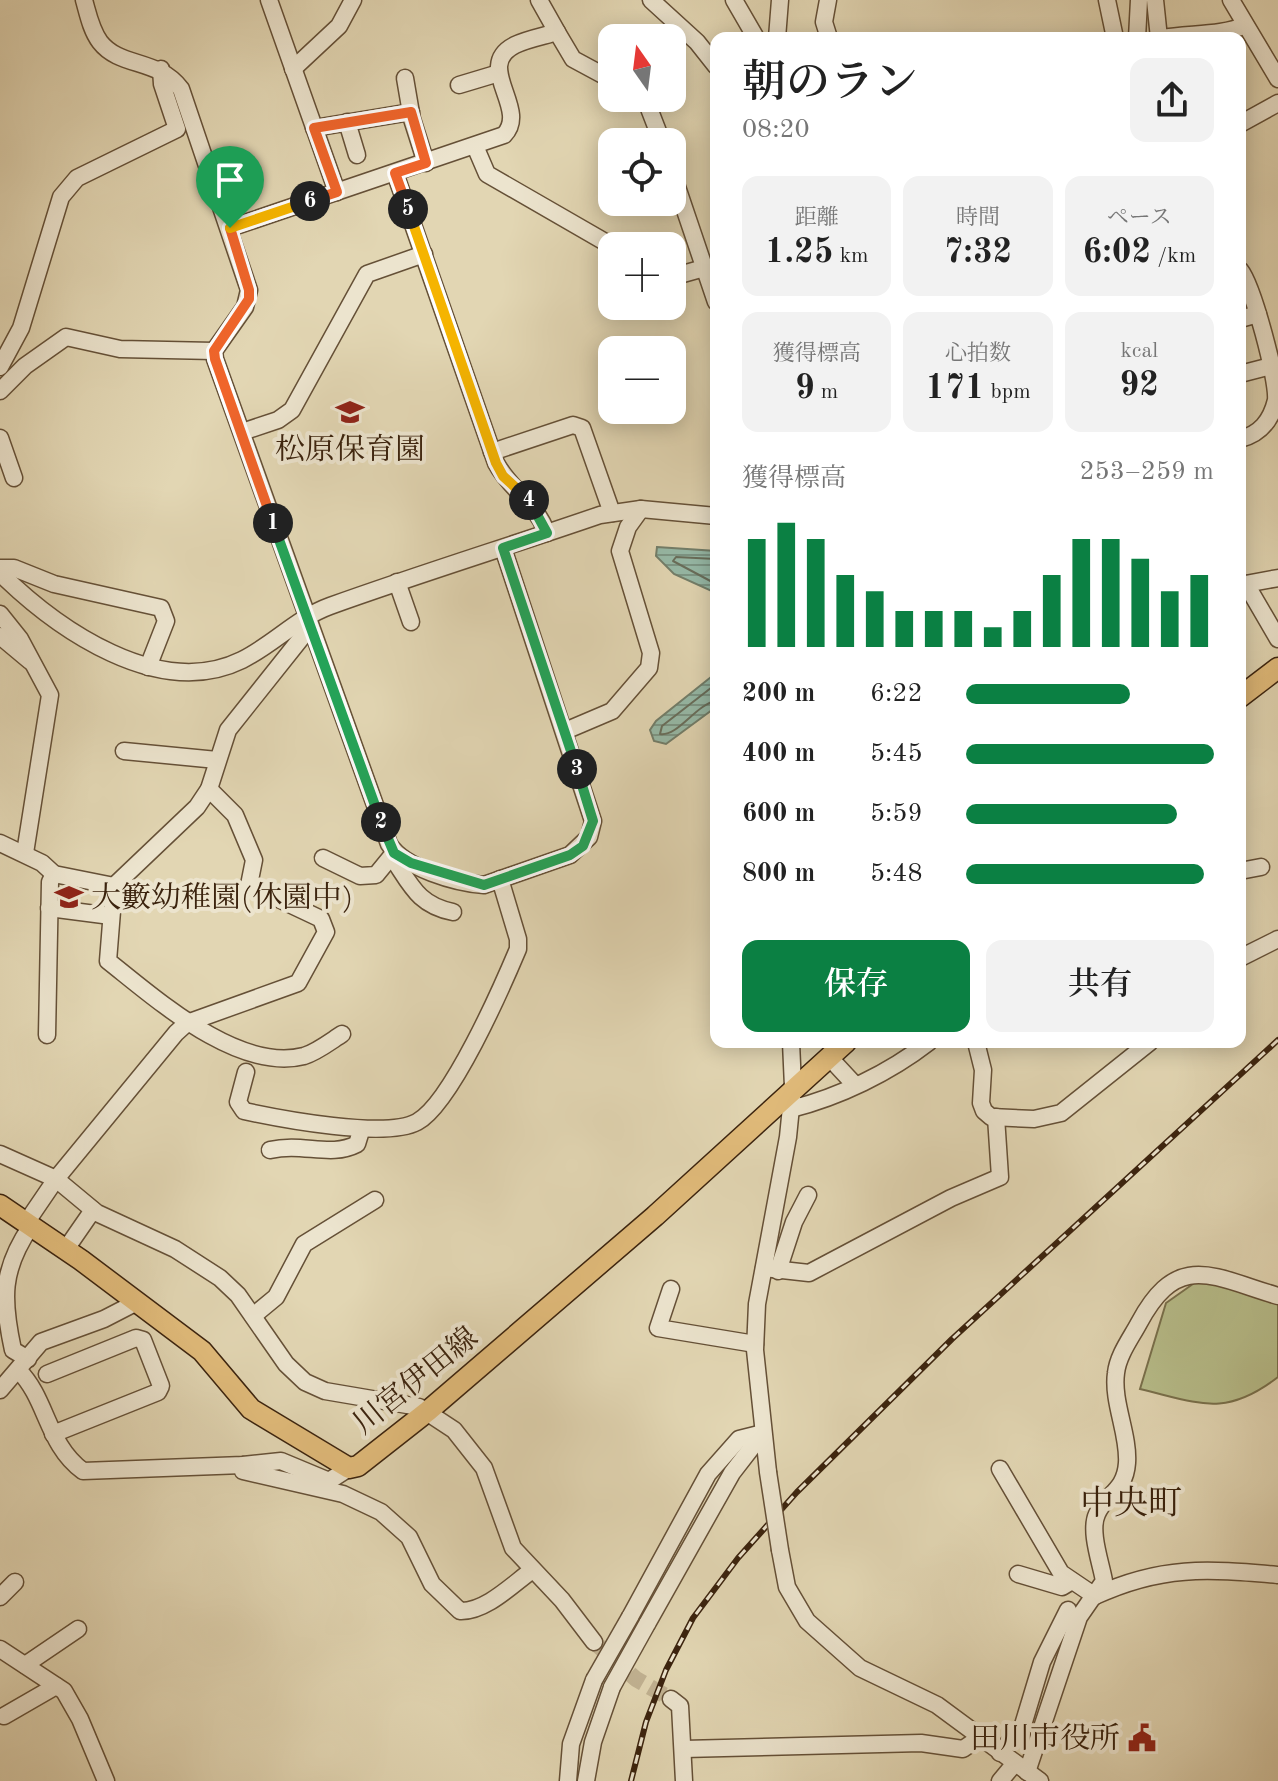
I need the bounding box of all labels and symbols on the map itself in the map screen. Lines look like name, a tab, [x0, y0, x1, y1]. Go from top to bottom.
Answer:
north arrow	[598, 24, 686, 112]
pin	[196, 146, 264, 228]
pin: 6	[290, 181, 330, 221]
pin: 5	[388, 189, 428, 229]
school or university icon: 松原保育園	[335, 397, 365, 427]
place label: 松原保育園	[275, 433, 425, 466]
pin: 4	[509, 480, 549, 520]
pin: 1	[253, 503, 293, 543]
pin: 3	[557, 749, 597, 789]
pin: 2	[361, 802, 401, 842]
place label: 大籔幼稚園(休園中)	[91, 881, 353, 914]
school or university icon: 大籔幼稚園(休園中)	[54, 882, 84, 912]
street label: 川宮伊田線	[347, 1320, 484, 1440]
district label: 中央町	[1080, 1485, 1182, 1522]
place label: 田川市役所	[970, 1722, 1120, 1755]
public building icon: 田川市役所	[1127, 1723, 1157, 1753]

